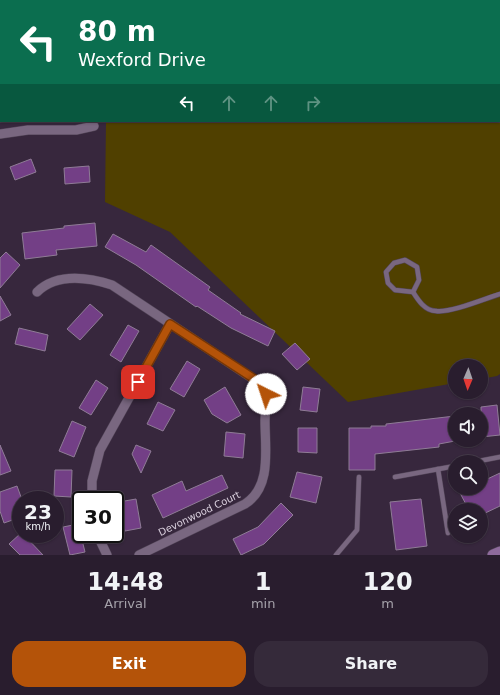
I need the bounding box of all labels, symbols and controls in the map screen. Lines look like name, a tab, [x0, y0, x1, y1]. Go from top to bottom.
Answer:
text: 80 m	[78, 15, 156, 48]
icon: left	[12, 16, 64, 68]
text: Wexford Drive	[78, 49, 206, 70]
icon: left	[176, 92, 198, 114]
icon: ahead	[218, 92, 240, 114]
icon: ahead	[260, 92, 282, 114]
icon: right	[302, 92, 324, 114]
north arrow	[448, 359, 488, 399]
map controls	[448, 359, 488, 543]
pin	[121, 365, 155, 399]
icon: arrive	[127, 371, 149, 393]
position arrow	[245, 373, 287, 415]
button: sound	[448, 407, 488, 447]
button: search	[448, 455, 488, 495]
street label: Devonwood Court	[157, 489, 242, 538]
speed limit sign: 30	[72, 491, 124, 543]
text: 23	[24, 500, 52, 524]
button: layers	[448, 503, 488, 543]
text: km/h	[25, 521, 51, 532]
text: 14:48	[87, 568, 164, 596]
text: 1	[255, 568, 271, 596]
text: 120	[363, 568, 413, 596]
text: Arrival	[104, 596, 147, 611]
text: min	[251, 596, 275, 611]
text: m	[381, 596, 394, 611]
button: Exit	[12, 641, 246, 687]
button: Share	[254, 641, 488, 687]

